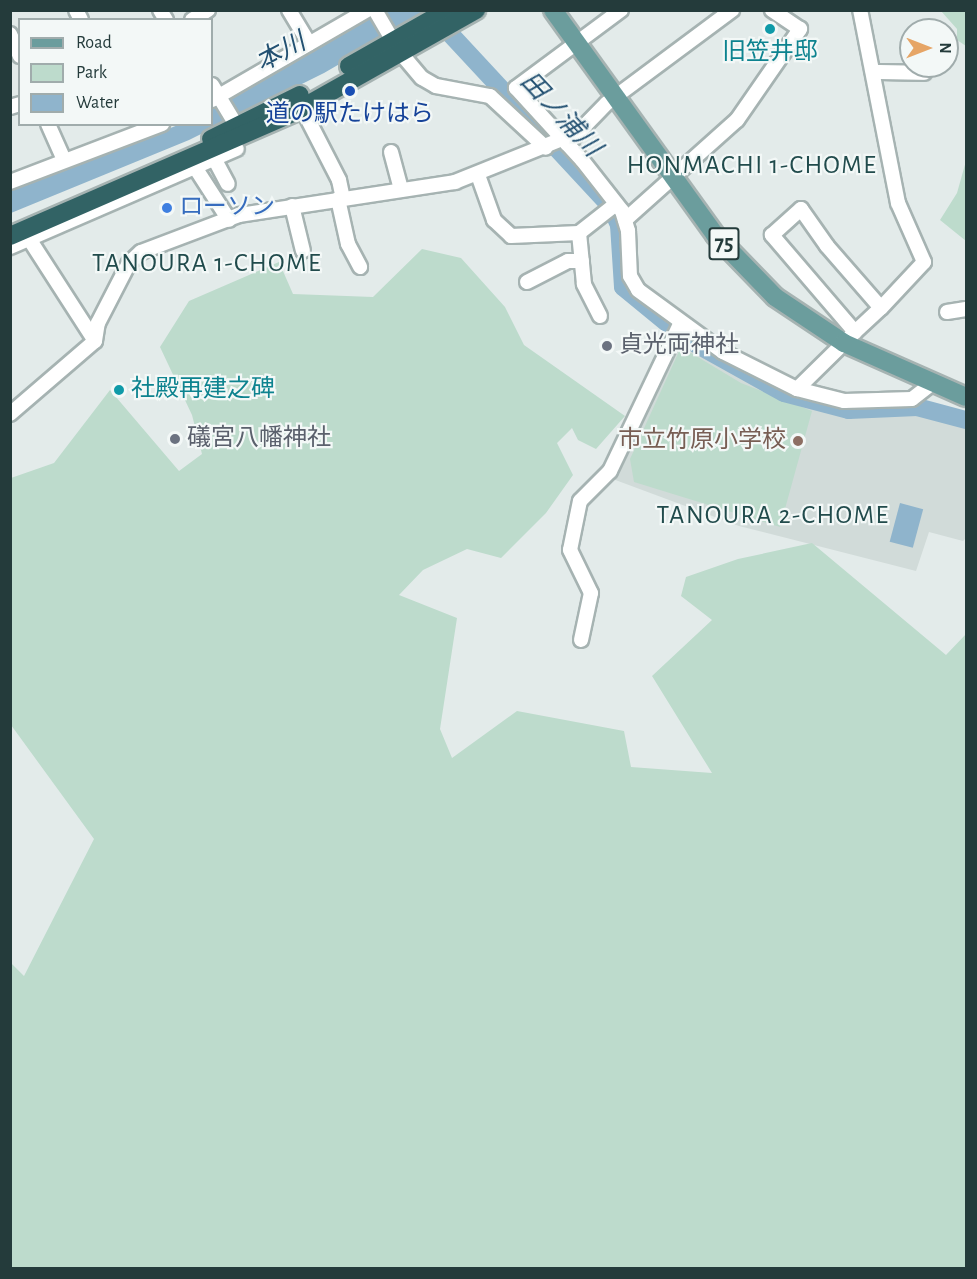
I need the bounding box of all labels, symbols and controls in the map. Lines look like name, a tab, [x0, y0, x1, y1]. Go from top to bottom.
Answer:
legend	[18, 18, 213, 126]
north arrow	[899, 18, 959, 78]
marker: 旧笠井邸	[763, 22, 777, 36]
water label: 本川	[251, 27, 311, 79]
text: Road	[76, 34, 112, 52]
place label: 旧笠井邸	[722, 39, 818, 67]
text: N	[937, 42, 953, 54]
text: Park	[76, 64, 107, 82]
water label: 田ノ浦川	[513, 66, 607, 164]
marker: 道の駅たけはら	[343, 84, 357, 98]
text: Water	[76, 94, 119, 112]
place label: 道の駅たけはら	[266, 101, 434, 129]
district label: HONMACHI 1-CHOME	[627, 150, 877, 182]
place label: ローソン	[179, 194, 275, 222]
marker: ローソン	[160, 201, 174, 215]
road number: 75	[708, 225, 740, 263]
district label: TANOURA 1-CHOME	[92, 248, 322, 280]
place label: 貞光両神社	[619, 332, 739, 360]
marker: 貞光両神社	[600, 339, 614, 353]
place label: 社殿再建之碑	[131, 376, 275, 404]
marker: 社殿再建之碑	[112, 383, 126, 397]
place label: 礒宮八幡神社	[187, 425, 331, 453]
place label: 市立竹原小学校	[618, 427, 786, 455]
marker: 礒宮八幡神社	[168, 432, 182, 446]
marker: 市立竹原小学校	[791, 434, 805, 448]
district label: TANOURA 2-CHOME	[657, 500, 889, 532]

